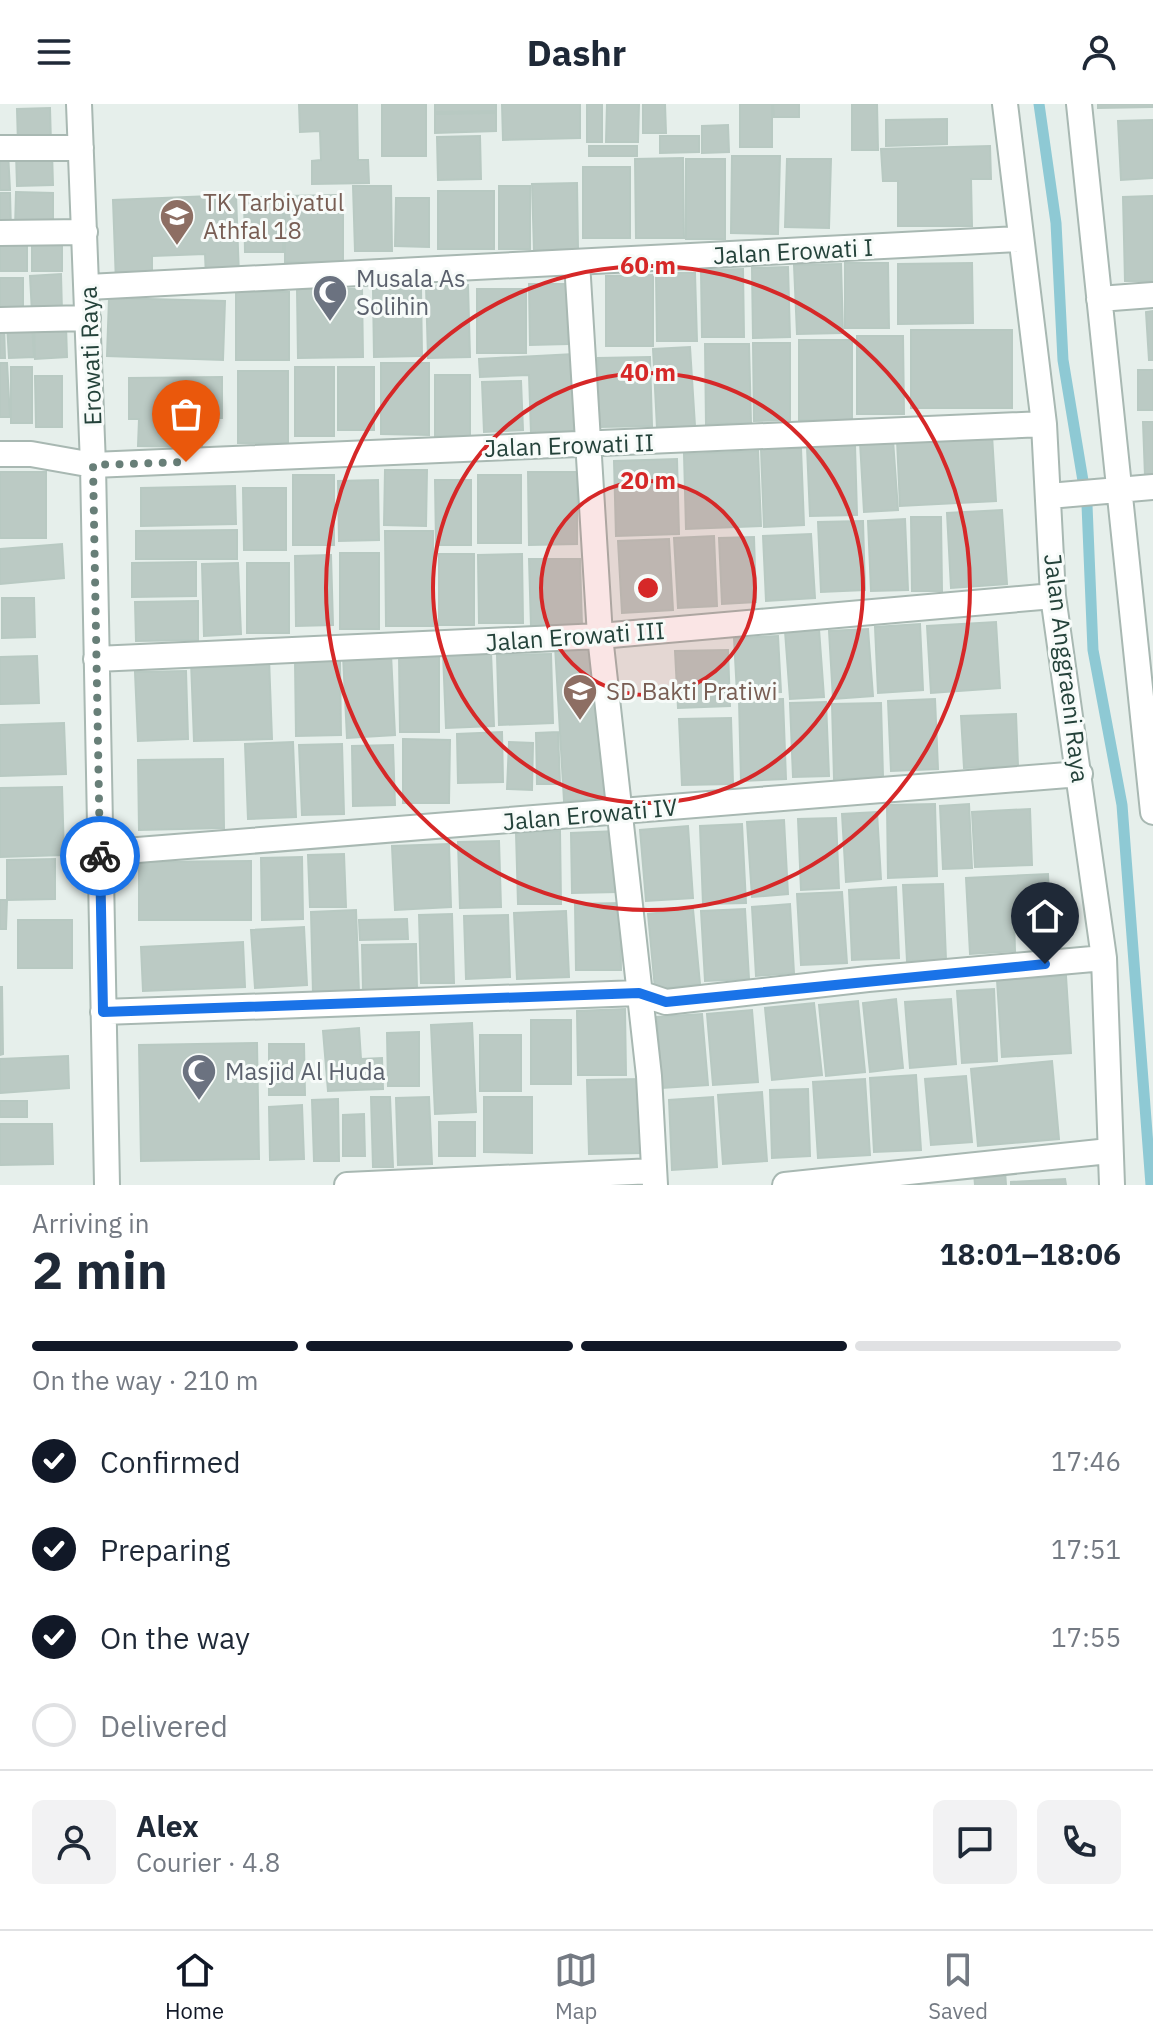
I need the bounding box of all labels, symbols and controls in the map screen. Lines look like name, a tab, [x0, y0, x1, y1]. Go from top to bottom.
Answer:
text: Dashr	[527, 29, 626, 76]
icon: menu	[32, 30, 76, 74]
icon: person	[1077, 30, 1121, 74]
place label: TK Tarbiyatul Athfal 18	[203, 186, 344, 246]
school or university icon: TK Tarbiyatul Athfal 18	[158, 197, 196, 247]
street label: Jalan Erowati I	[712, 231, 874, 271]
text: 60 m	[620, 249, 676, 281]
place label: Musala As Solihin	[356, 262, 466, 322]
mosque icon: Musala As Solihin	[311, 273, 349, 323]
street label: Erowati Raya	[72, 286, 108, 426]
text: 40 m	[620, 356, 676, 388]
pin	[152, 380, 220, 462]
icon: bag	[164, 392, 208, 436]
street label: Jalan Erowati II	[483, 426, 655, 464]
text: 20 m	[620, 464, 676, 496]
street label: Jalan Anggraeni Raya	[1037, 552, 1097, 784]
centre of rings	[634, 574, 662, 602]
street label: Jalan Erowati III	[484, 614, 666, 658]
school or university icon: SD Bakti Pratiwi	[561, 672, 599, 722]
place label: SD Bakti Pratiwi	[606, 675, 777, 707]
street label: Jalan Erowati IV	[501, 790, 679, 838]
courier	[60, 816, 140, 896]
icon: bike	[78, 834, 122, 878]
pin	[1011, 882, 1079, 964]
icon: home	[1023, 894, 1067, 938]
mosque icon: Masjid Al Huda	[180, 1052, 218, 1102]
place label: Masjid Al Huda	[225, 1055, 386, 1087]
text: Arriving in	[32, 1206, 149, 1240]
text: 18:01–18:06	[940, 1234, 1121, 1273]
text: 2 min	[32, 1236, 168, 1303]
text: On the way · 210 m	[32, 1363, 258, 1397]
icon: check	[32, 1439, 76, 1483]
text: Confirmed	[100, 1442, 241, 1481]
text: 17:46	[1051, 1444, 1121, 1478]
icon: check	[32, 1527, 76, 1571]
text: Preparing	[100, 1530, 230, 1569]
text: 17:51	[1051, 1532, 1121, 1566]
icon: check	[32, 1615, 76, 1659]
text: On the way	[100, 1618, 250, 1657]
text: 17:55	[1051, 1620, 1121, 1654]
text: Delivered	[100, 1706, 228, 1745]
button: person	[32, 1800, 116, 1884]
button: chat	[933, 1800, 1017, 1884]
button: phone	[1037, 1800, 1121, 1884]
text: Alex	[136, 1806, 199, 1845]
text: Courier · 4.8	[136, 1845, 280, 1879]
tab: Home	[165, 1948, 224, 2025]
tab: Map	[554, 1948, 598, 2025]
tab: Saved	[928, 1948, 988, 2025]

